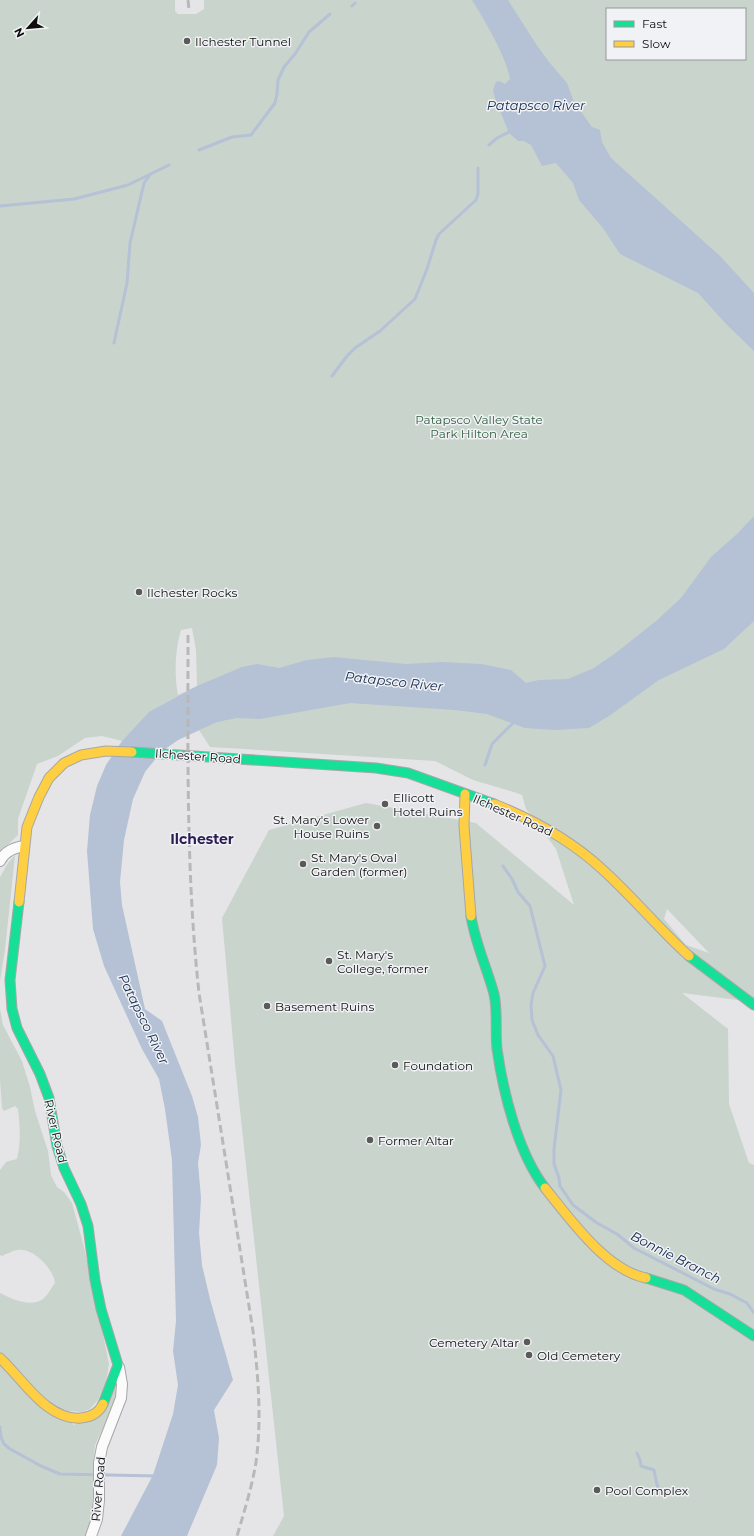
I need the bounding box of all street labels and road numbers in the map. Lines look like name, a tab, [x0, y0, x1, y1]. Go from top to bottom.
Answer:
street label: Ilchester Road	[155, 746, 241, 766]
street label: Ilchester Road	[471, 791, 555, 839]
street label: River Road	[41, 1098, 71, 1164]
street label: River Road	[88, 1456, 108, 1522]

